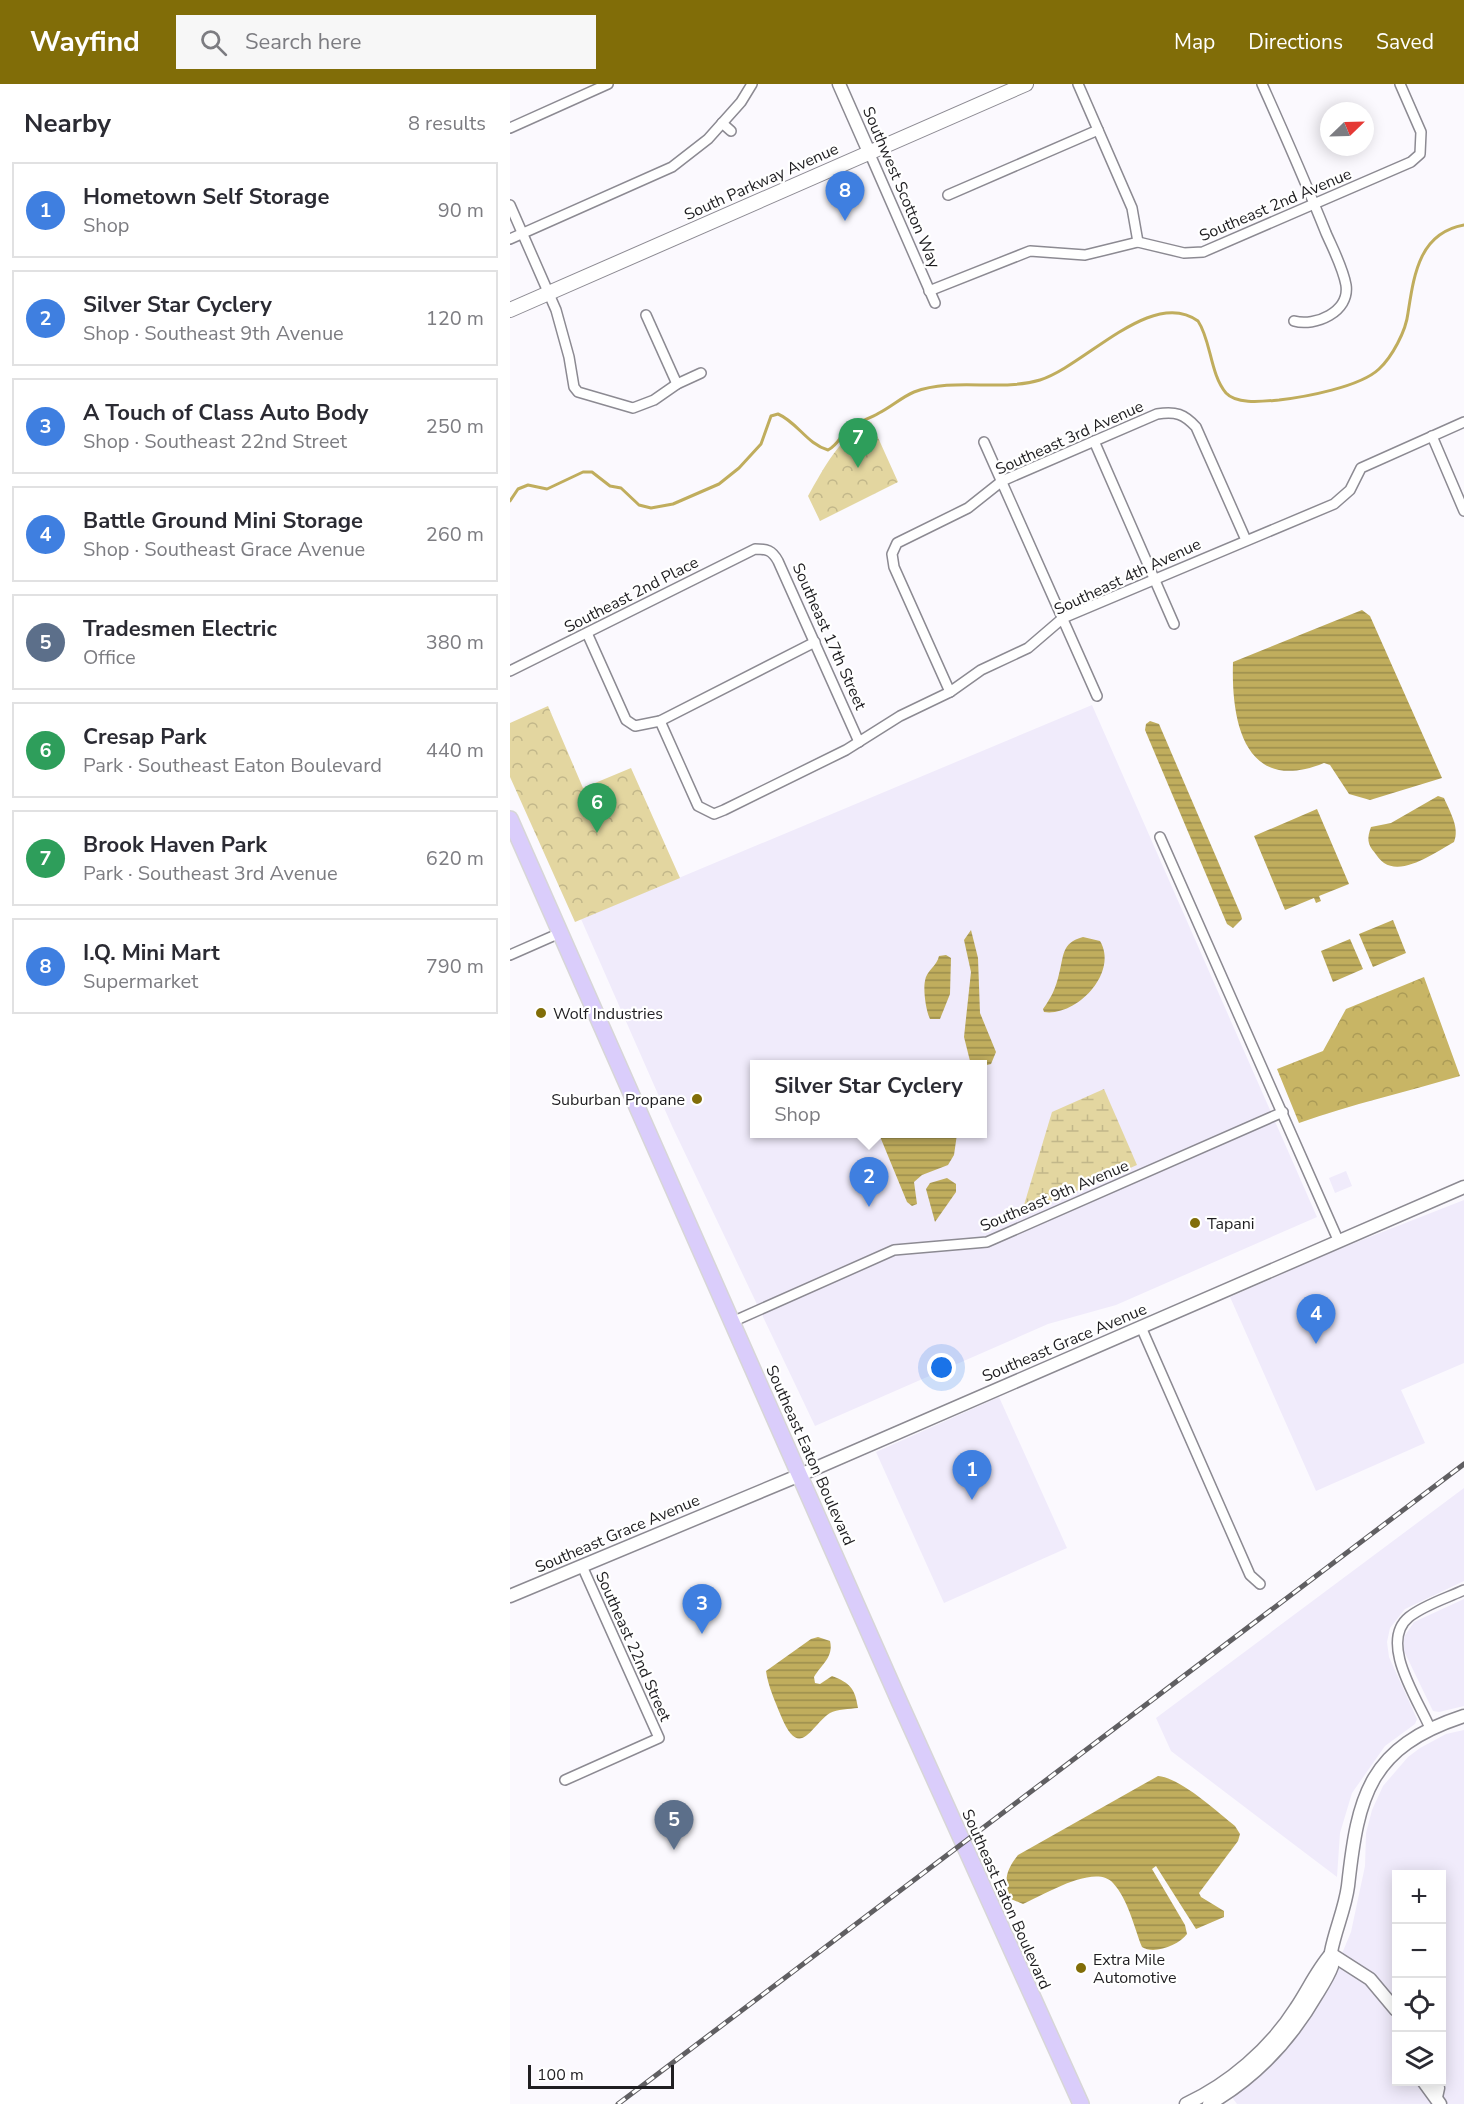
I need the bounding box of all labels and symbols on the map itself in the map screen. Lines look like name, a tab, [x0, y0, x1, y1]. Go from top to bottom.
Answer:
north arrow	[1320, 102, 1374, 156]
street label: Southwest Scotton Way	[857, 103, 945, 272]
street label: South Parkway Avenue	[681, 138, 842, 226]
street label: Southeast 2nd Avenue	[1196, 163, 1355, 247]
pin: 8	[826, 172, 864, 221]
street label: Southeast 3rd Avenue	[992, 395, 1147, 480]
pin: 7	[838, 418, 878, 468]
street label: Southeast 4th Avenue	[1050, 533, 1204, 621]
street label: Southeast 2nd Place	[561, 552, 702, 638]
street label: Southeast 17th Street	[787, 560, 872, 714]
pin: 6	[578, 784, 616, 833]
place label: Wolf Industries	[553, 1003, 663, 1025]
marker: Wolf Industries	[534, 1006, 548, 1020]
place label: Suburban Propane	[551, 1089, 685, 1111]
marker: Suburban Propane	[690, 1092, 704, 1106]
street label: Southeast 9th Avenue	[977, 1155, 1132, 1237]
pin: 2	[850, 1158, 888, 1207]
place label: Tapani	[1207, 1213, 1255, 1235]
marker: Tapani	[1188, 1216, 1202, 1230]
pin: 4	[1296, 1294, 1336, 1344]
street label: Southeast Grace Avenue	[979, 1298, 1150, 1388]
your location	[927, 1353, 956, 1382]
street label: Southeast Eaton Boulevard	[760, 1362, 860, 1549]
pin: 1	[952, 1450, 992, 1500]
street label: Southeast Grace Avenue	[532, 1489, 703, 1579]
street label: Southeast 22nd Street	[590, 1568, 676, 1725]
pin: 3	[682, 1584, 722, 1634]
pin: 5	[654, 1800, 694, 1850]
street label: Southeast Eaton Boulevard	[956, 1806, 1056, 1993]
place label: Extra Mile Automotive	[1093, 1949, 1177, 1989]
marker: Extra Mile Automotive	[1074, 1961, 1088, 1975]
scale bar	[528, 2062, 674, 2090]

